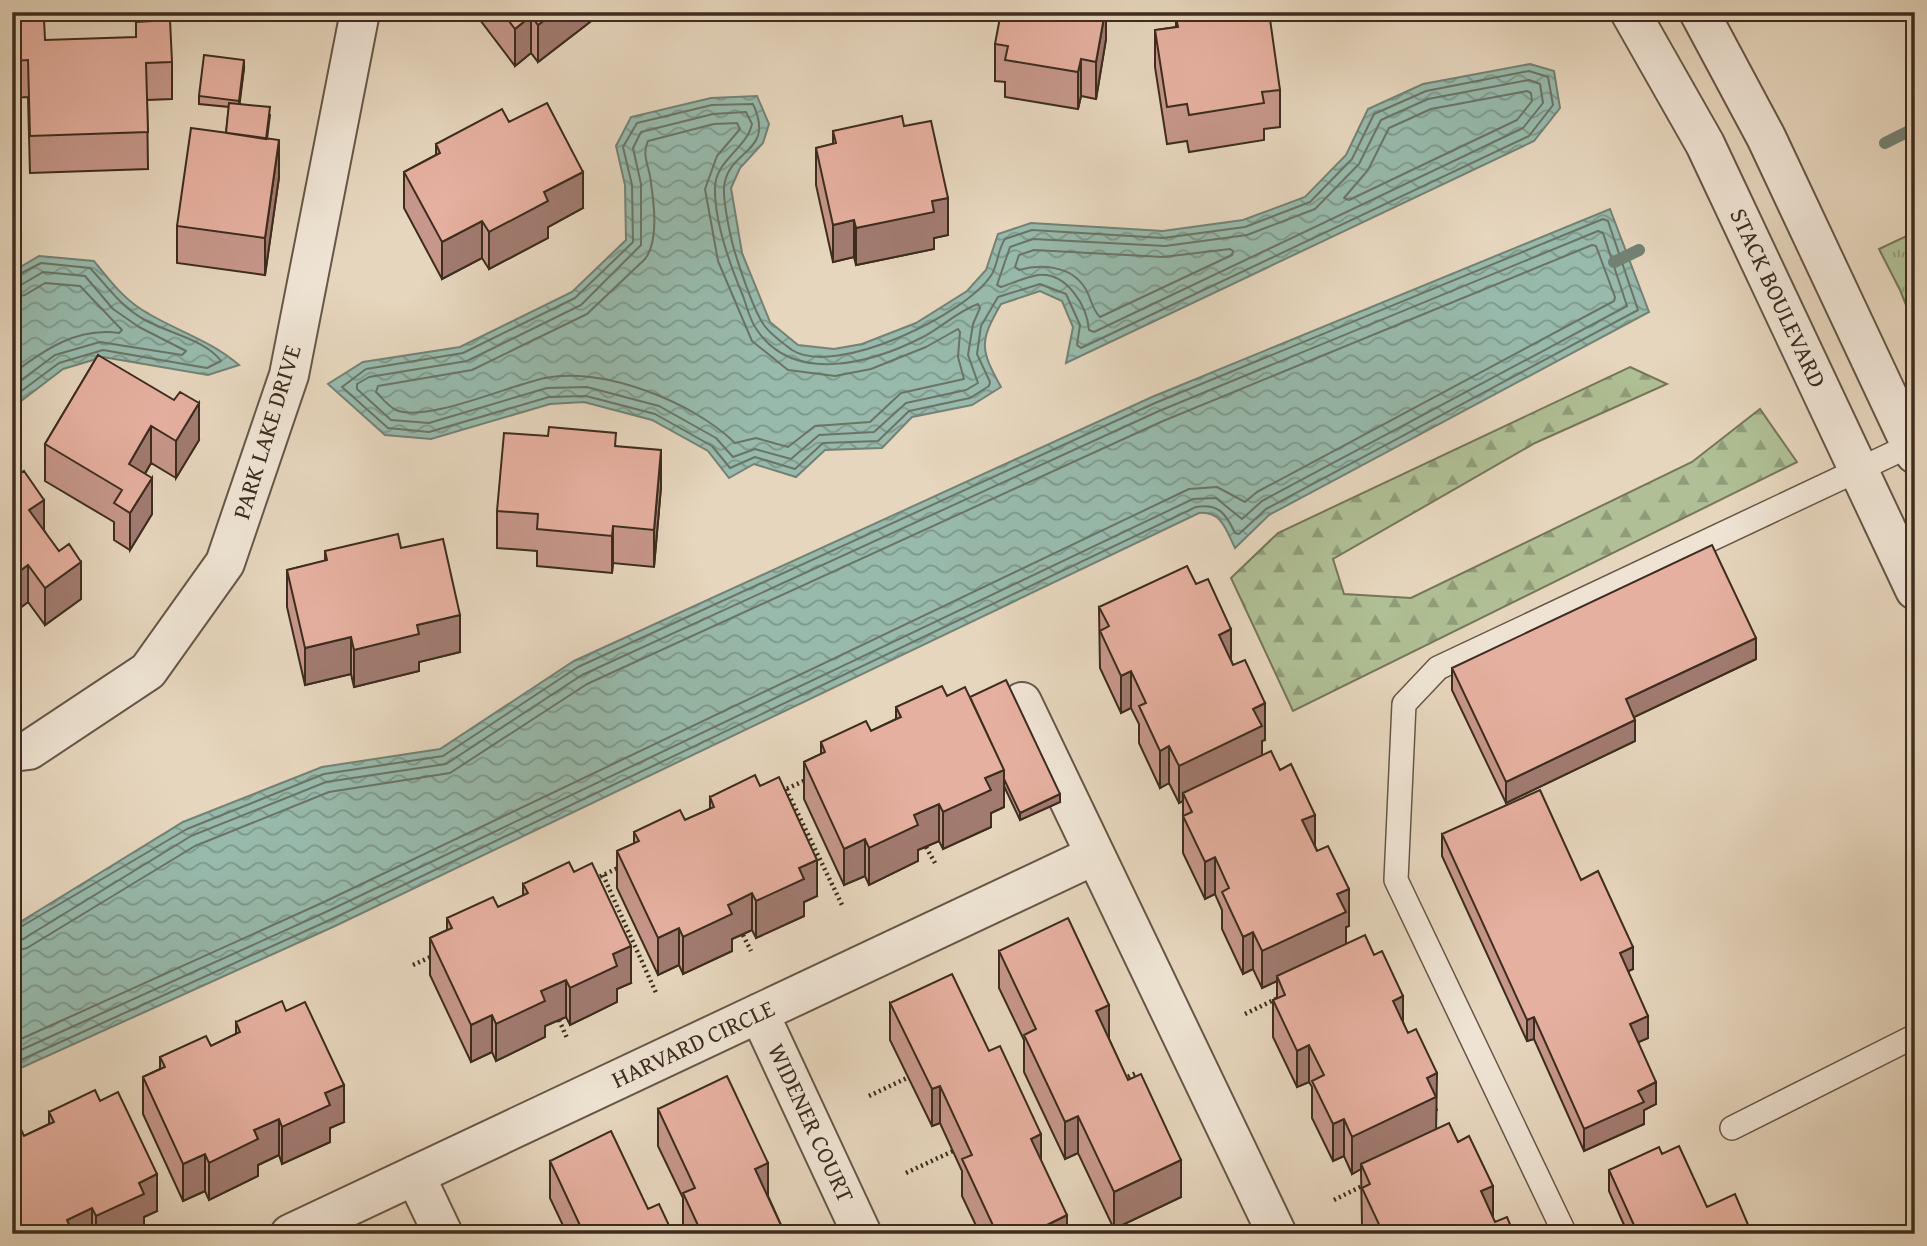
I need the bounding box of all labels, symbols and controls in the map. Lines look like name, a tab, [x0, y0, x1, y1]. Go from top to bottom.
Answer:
street label: STACK BOULEVARD	[1721, 202, 1835, 393]
street label: PARK LAKE DRIVE	[223, 340, 310, 523]
street label: HARVARD CIRCLE	[606, 990, 780, 1097]
street label: WIDENER COURT	[759, 1038, 864, 1208]

